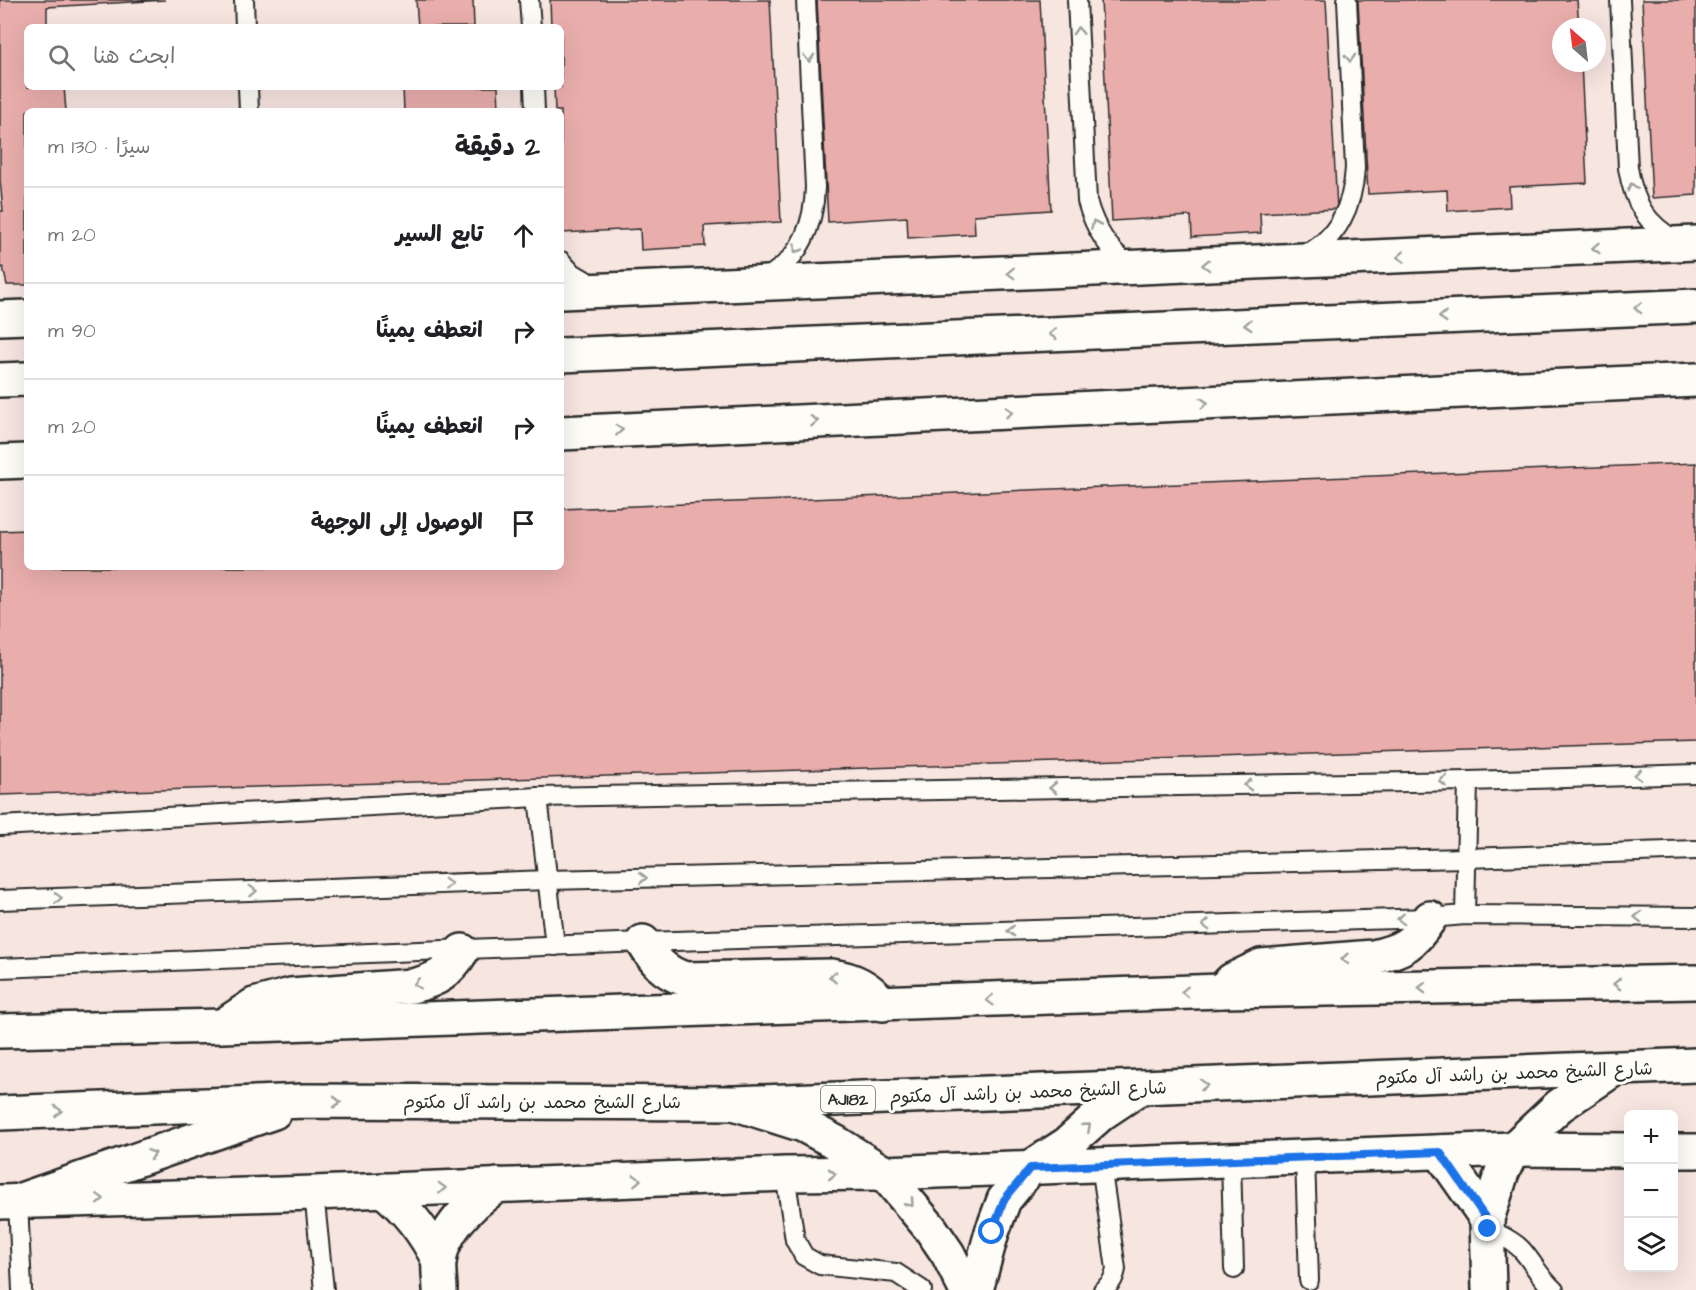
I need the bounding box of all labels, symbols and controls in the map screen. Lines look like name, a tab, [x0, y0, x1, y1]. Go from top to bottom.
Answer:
north arrow	[1552, 18, 1606, 72]
search box	[24, 24, 564, 90]
one-way arrow	[1072, 26, 1085, 35]
icon: search	[45, 41, 78, 74]
text: ابحث هنا	[93, 41, 175, 72]
one-way arrow	[802, 54, 815, 63]
one-way arrow	[1343, 54, 1356, 63]
text: 2 دقيقة	[455, 129, 540, 165]
text: سيرًا · 130 m	[48, 133, 151, 161]
one-way arrow	[1627, 182, 1639, 192]
text: تابع السير	[396, 219, 483, 250]
icon: ahead	[507, 219, 540, 252]
one-way arrow	[1091, 220, 1103, 231]
text: 20 m	[48, 221, 96, 249]
one-way arrow	[1591, 241, 1600, 254]
one-way arrow	[793, 243, 804, 254]
one-way arrow	[1396, 250, 1405, 263]
one-way arrow	[1201, 259, 1210, 271]
one-way arrow	[1007, 267, 1016, 280]
one-way arrow	[1633, 302, 1642, 315]
one-way arrow	[1438, 310, 1447, 323]
text: انعطف يمينًا	[376, 315, 483, 346]
icon: right	[507, 315, 540, 348]
text: 90 m	[48, 317, 96, 345]
one-way arrow	[1243, 319, 1252, 332]
one-way arrow	[1049, 327, 1058, 340]
one-way arrow	[1199, 397, 1208, 410]
one-way arrow	[1005, 406, 1014, 419]
text: انعطف يمينًا	[376, 411, 483, 442]
icon: right	[507, 411, 540, 444]
text: 20 m	[48, 413, 96, 441]
one-way arrow	[810, 415, 819, 428]
one-way arrow	[615, 424, 624, 437]
text: الوصول إلى الوجهة	[311, 507, 483, 538]
icon: arrive	[507, 507, 540, 540]
one-way arrow	[1633, 769, 1642, 782]
one-way arrow	[1438, 775, 1447, 787]
one-way arrow	[1243, 778, 1252, 791]
one-way arrow	[1048, 782, 1057, 794]
one-way arrow	[639, 871, 648, 884]
one-way arrow	[444, 877, 453, 890]
one-way arrow	[249, 884, 258, 897]
one-way arrow	[54, 891, 63, 904]
one-way arrow	[1633, 911, 1642, 923]
one-way arrow	[1396, 913, 1405, 925]
one-way arrow	[1201, 919, 1210, 931]
one-way arrow	[1006, 925, 1015, 937]
one-way arrow	[1340, 952, 1349, 965]
one-way arrow	[829, 971, 838, 984]
one-way arrow	[412, 977, 422, 990]
one-way arrow	[1612, 978, 1621, 991]
one-way arrow	[1417, 981, 1426, 994]
one-way arrow	[1180, 986, 1189, 999]
one-way arrow	[985, 993, 994, 1006]
street label: شارع الشيخ محمد بن راشد آل مكتوم	[1375, 1056, 1653, 1092]
street label: شارع الشيخ محمد بن راشد آل مكتوم	[889, 1075, 1167, 1111]
one-way arrow	[1199, 1078, 1208, 1091]
road number: AJ182	[821, 1086, 875, 1112]
street label: شارع الشيخ محمد بن راشد آل مكتوم	[403, 1090, 681, 1116]
one-way arrow	[333, 1096, 342, 1108]
one-way arrow	[54, 1104, 63, 1117]
map controls	[1624, 1110, 1678, 1272]
button: +	[1624, 1110, 1678, 1164]
one-way arrow	[1080, 1123, 1091, 1134]
one-way arrow	[146, 1149, 157, 1162]
button: −	[1624, 1164, 1678, 1218]
one-way arrow	[827, 1168, 836, 1180]
one-way arrow	[633, 1174, 642, 1186]
one-way arrow	[438, 1181, 447, 1194]
one-way arrow	[96, 1193, 105, 1205]
one-way arrow	[903, 1196, 914, 1207]
route end	[1474, 1215, 1500, 1241]
route start	[978, 1218, 1004, 1244]
button: layers	[1624, 1218, 1678, 1272]

